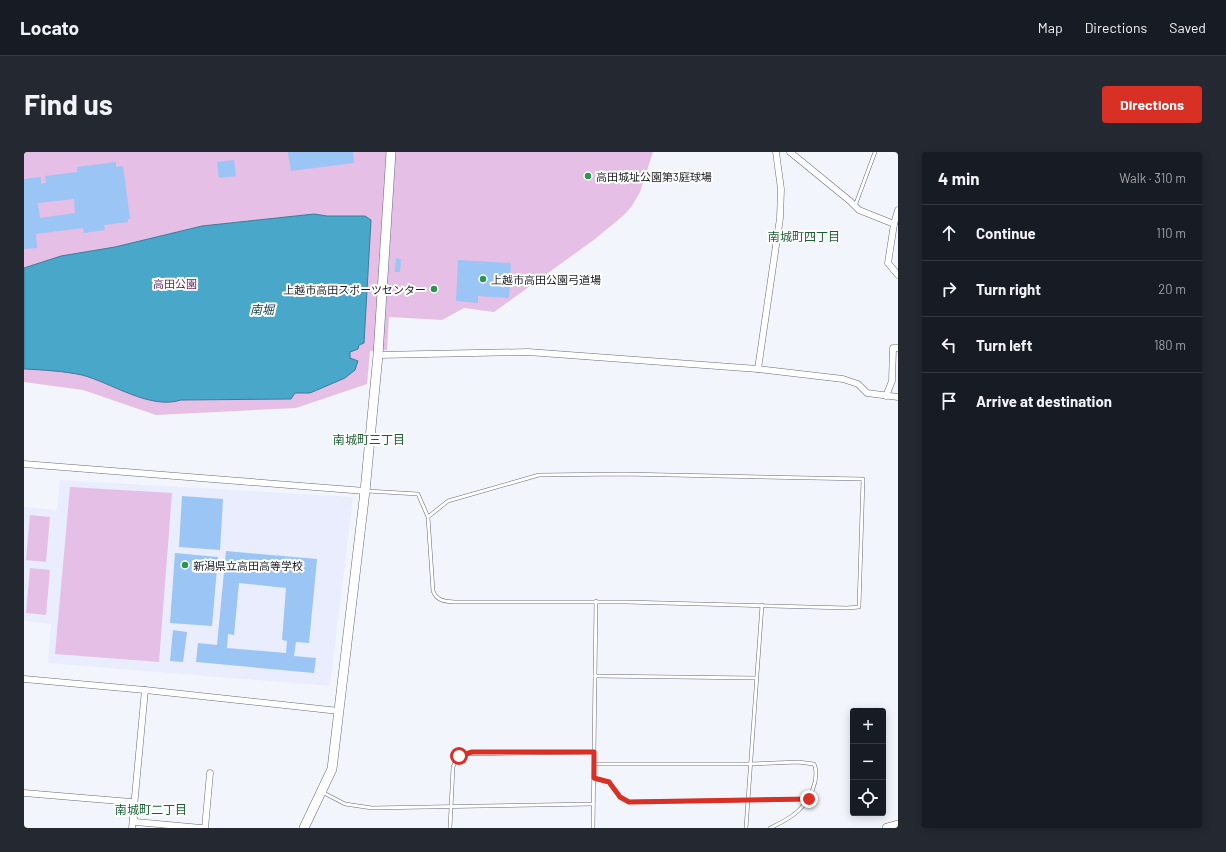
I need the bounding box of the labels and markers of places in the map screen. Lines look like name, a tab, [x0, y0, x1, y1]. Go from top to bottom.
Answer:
place label: 高田城址公園第3庭球場	[596, 170, 712, 183]
marker: 高田城址公園第3庭球場	[583, 171, 593, 181]
place label: 上越市高田公園弓道場	[491, 273, 601, 286]
marker: 上越市高田公園弓道場	[478, 274, 488, 284]
place label: 上越市高田スポーツセンター	[283, 283, 426, 296]
marker: 上越市高田スポーツセンター	[429, 284, 439, 294]
place label: 新潟県立高田高等学校	[193, 559, 303, 572]
marker: 新潟県立高田高等学校	[180, 560, 190, 570]

